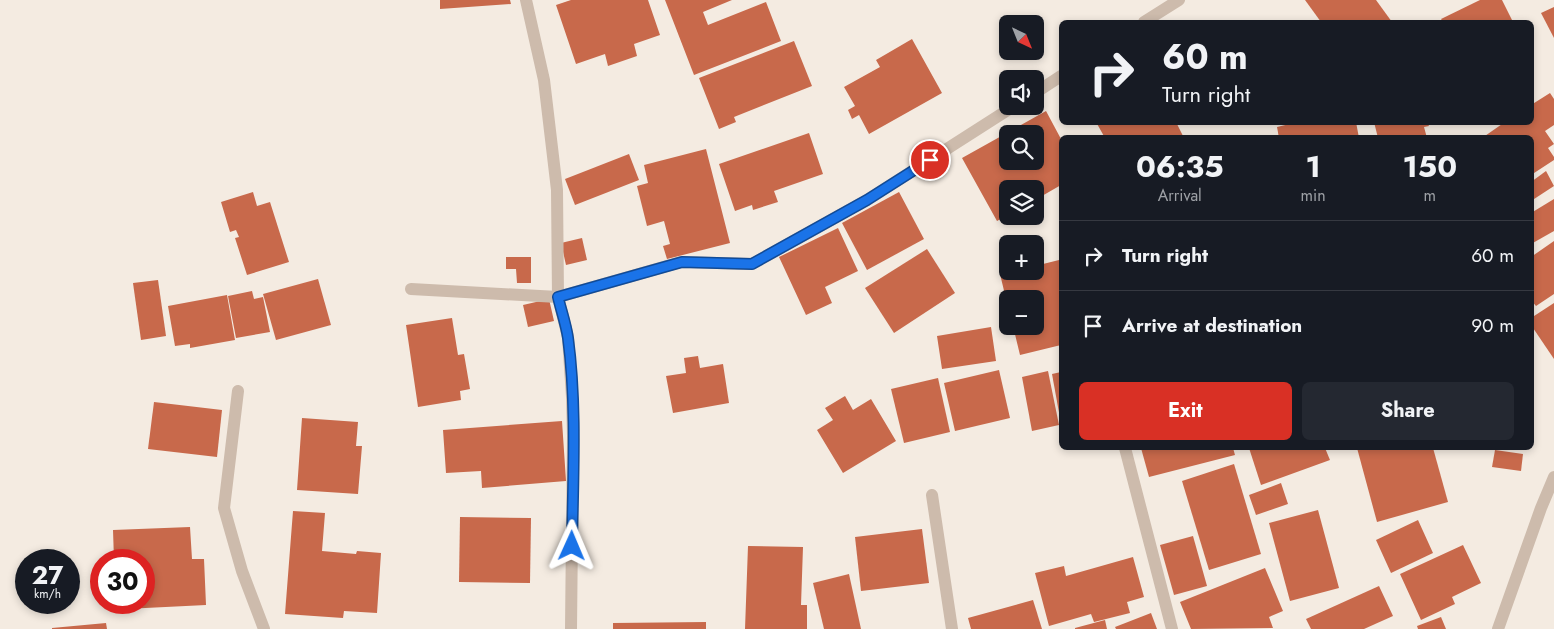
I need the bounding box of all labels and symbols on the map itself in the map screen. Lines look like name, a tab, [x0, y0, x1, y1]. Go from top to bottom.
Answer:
north arrow	[999, 15, 1044, 60]
pin	[909, 139, 951, 181]
position arrow	[545, 519, 597, 571]
speed limit sign: 30	[90, 549, 155, 614]

